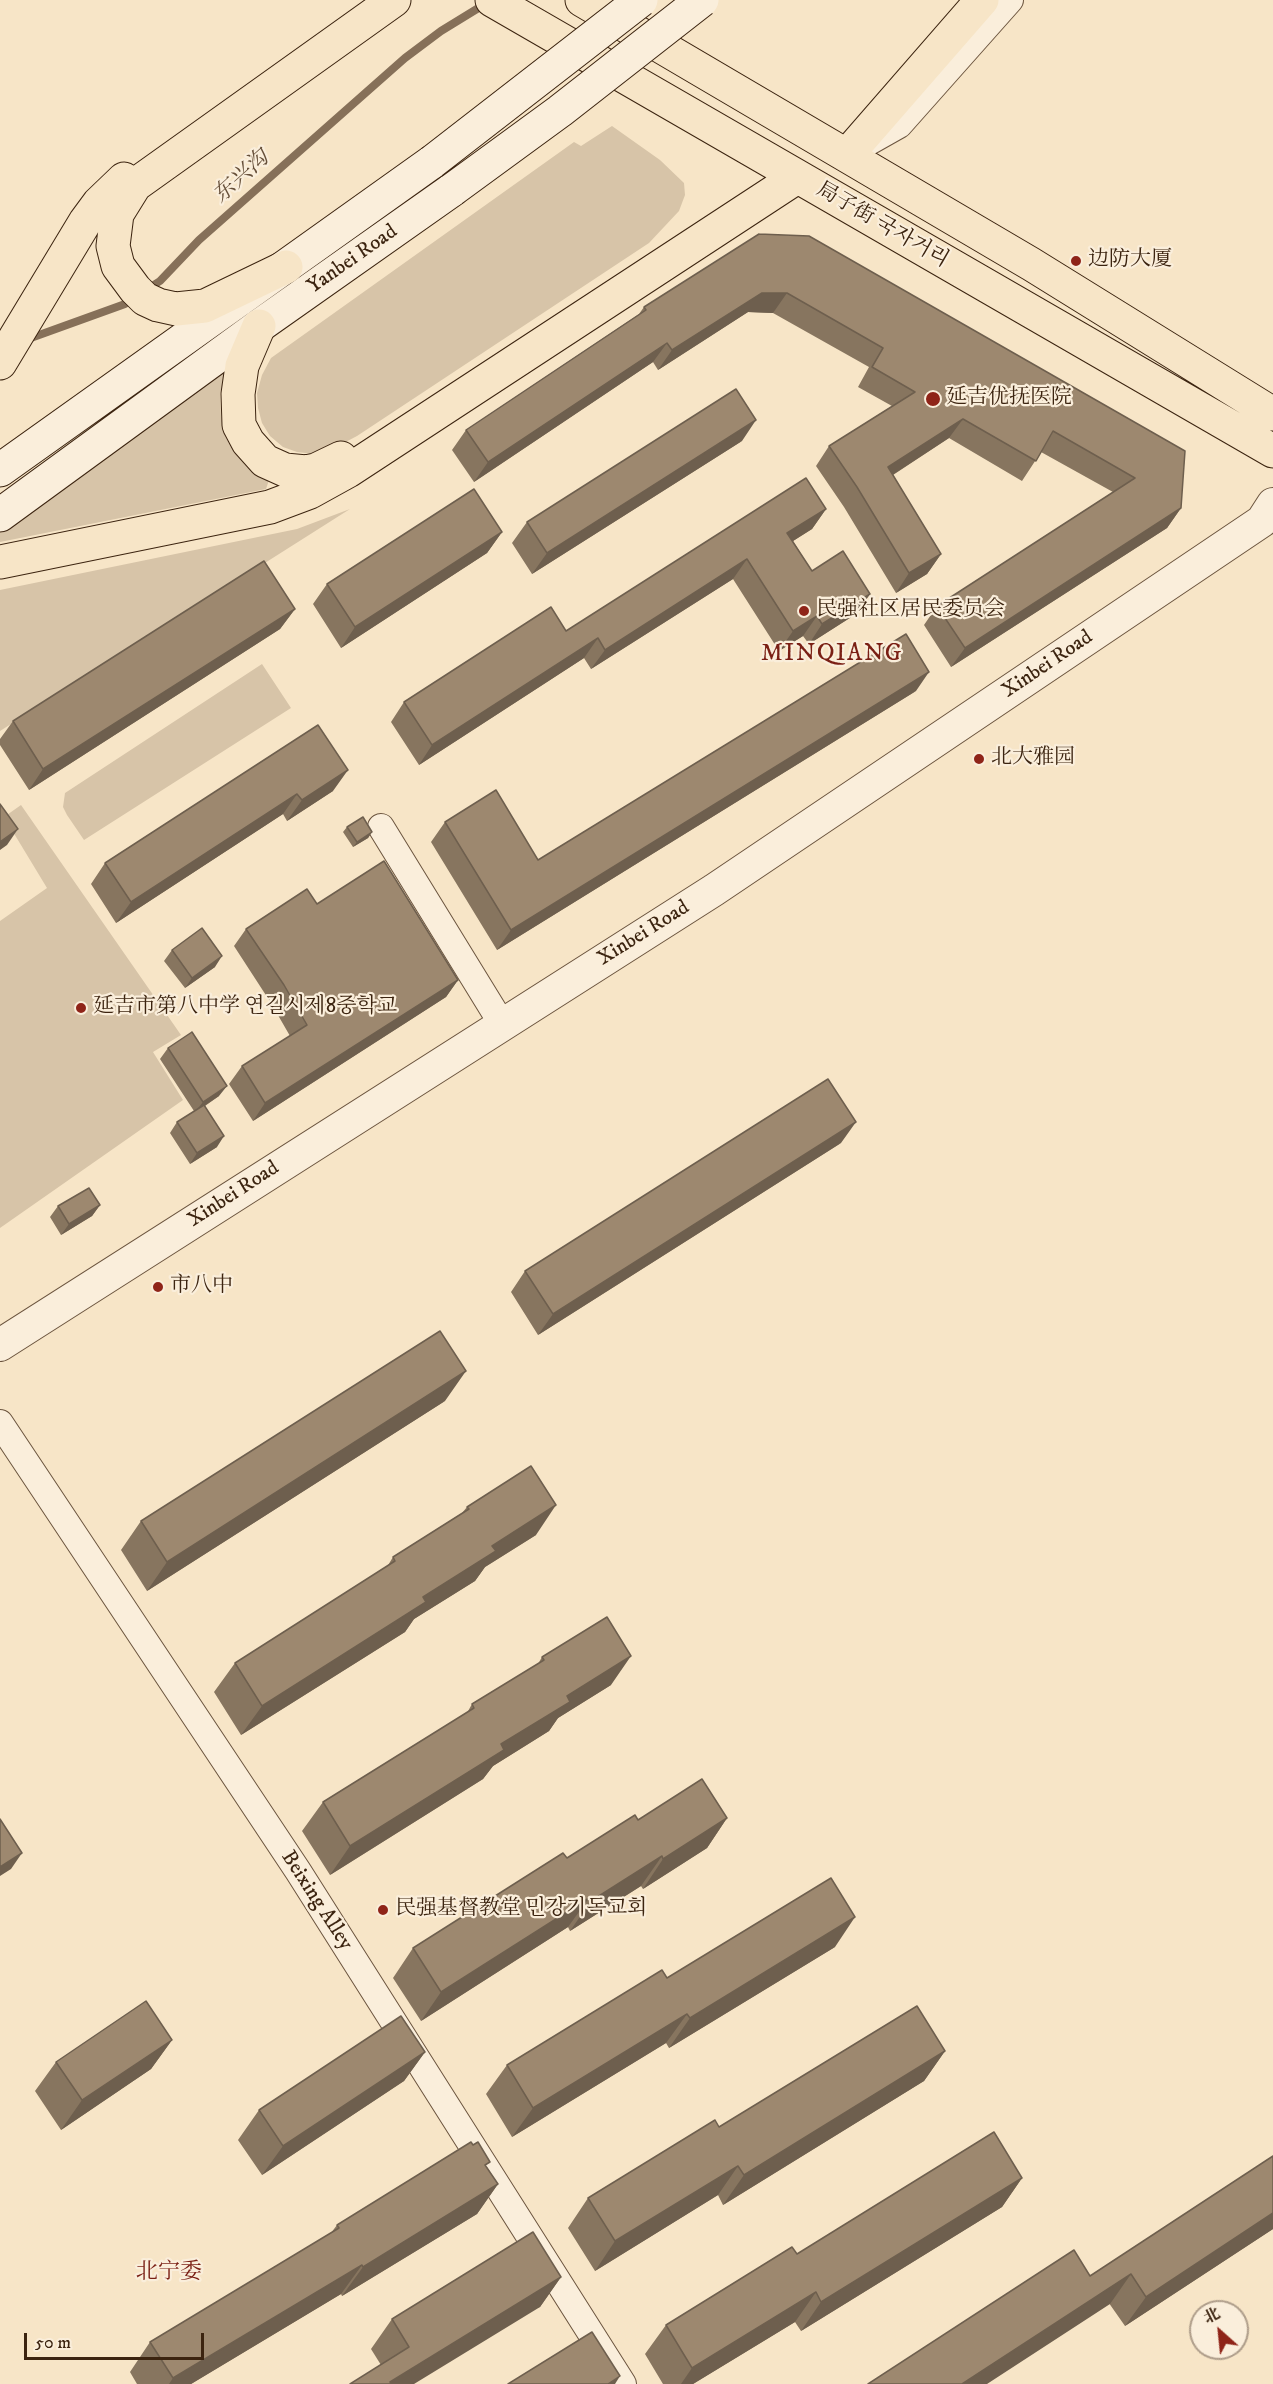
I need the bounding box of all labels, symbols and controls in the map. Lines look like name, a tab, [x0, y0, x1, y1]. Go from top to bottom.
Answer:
water label: 东兴沟	[209, 146, 275, 210]
street label: 局子街 국자거리	[811, 178, 953, 274]
street label: Yanbei Road	[303, 220, 403, 300]
place label: 边防大厦	[1088, 248, 1172, 274]
marker: 边防大厦	[1069, 254, 1083, 268]
place label: 延吉优抚医院	[946, 386, 1072, 412]
marker: 延吉优抚医院	[924, 390, 942, 408]
place label: 民强社区居民委员会	[816, 598, 1005, 624]
marker: 民强社区居民委员会	[797, 604, 811, 618]
street label: Xinbei Road	[998, 626, 1098, 704]
district label: MINQIANG	[761, 641, 903, 669]
place label: 北大雅园	[991, 746, 1075, 772]
marker: 北大雅园	[972, 752, 986, 766]
street label: Xinbei Road	[593, 896, 695, 972]
place label: 延吉市第八中学 연길시제8중학교	[93, 995, 397, 1021]
marker: 延吉市第八中学 연길시제8중학교	[74, 1001, 88, 1015]
street label: Xinbei Road	[184, 1156, 284, 1234]
place label: 市八中	[170, 1274, 233, 1300]
marker: 市八中	[151, 1280, 165, 1294]
street label: Beixing Alley	[275, 1847, 357, 1955]
place label: 民强基督教堂 민강기독교회	[395, 1897, 647, 1923]
marker: 民强基督教堂 민강기독교회	[376, 1903, 390, 1917]
district label: 北宁委	[136, 2260, 202, 2286]
north arrow	[1189, 2300, 1249, 2360]
text: 北	[1200, 2303, 1223, 2328]
scale bar	[27, 2321, 207, 2359]
text: 50 m	[35, 2332, 71, 2354]

